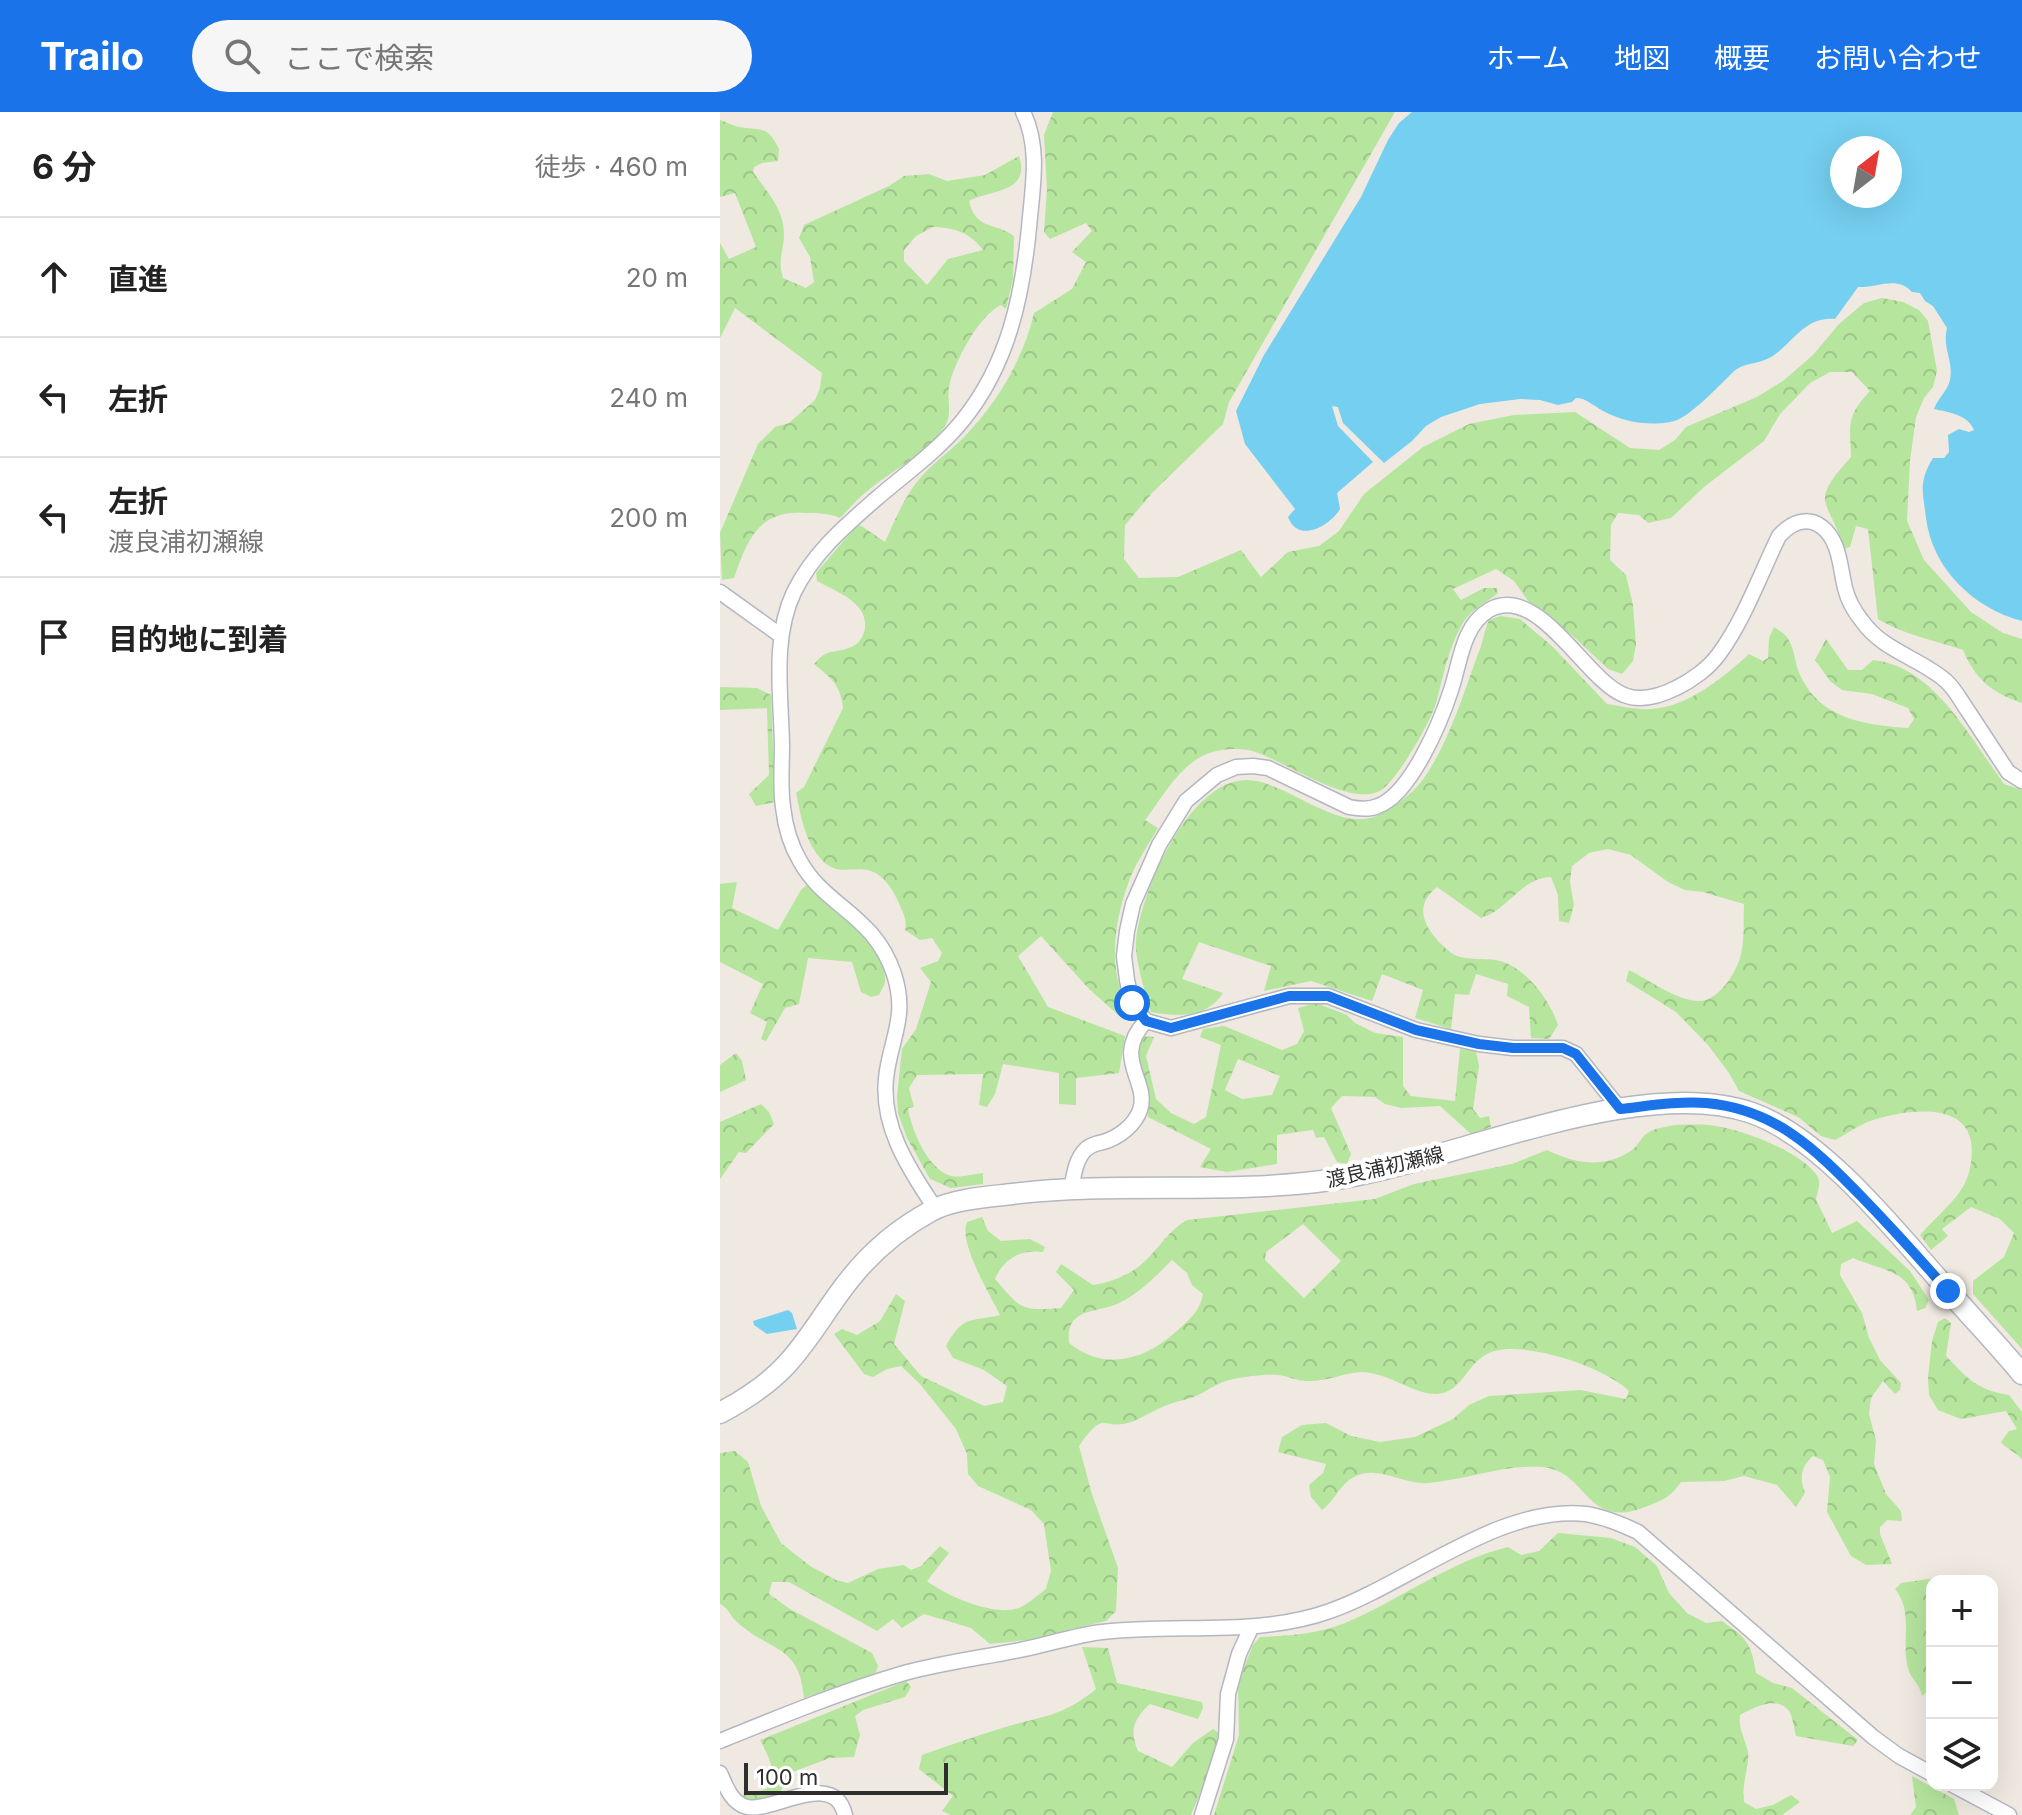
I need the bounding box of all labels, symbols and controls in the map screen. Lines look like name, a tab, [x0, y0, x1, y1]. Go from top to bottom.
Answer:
search box	[192, 20, 752, 92]
text: Trailo	[40, 33, 144, 79]
icon: search	[220, 34, 264, 78]
text: ここで検索	[284, 40, 434, 76]
text: ホーム	[1487, 41, 1570, 75]
text: 地図	[1614, 41, 1670, 75]
text: 概要	[1714, 41, 1770, 75]
text: お問い合わせ	[1814, 41, 1982, 75]
north arrow	[1830, 136, 1902, 208]
text: 6 分	[32, 146, 96, 187]
text: 徒歩 · 460 m	[534, 151, 688, 182]
icon: ahead	[32, 255, 76, 299]
text: 直進	[108, 261, 168, 297]
text: 20 m	[626, 262, 688, 293]
icon: left	[32, 375, 76, 419]
text: 左折	[108, 381, 168, 417]
text: 240 m	[609, 382, 688, 413]
text: 左折	[108, 483, 168, 519]
icon: left	[32, 495, 76, 539]
text: 200 m	[609, 502, 688, 533]
text: 渡良浦初瀬線	[108, 526, 264, 557]
icon: arrive	[32, 615, 76, 659]
text: 目的地に到着	[108, 621, 288, 657]
route start	[1114, 985, 1150, 1021]
street label: 渡良浦初瀬線	[1324, 1142, 1446, 1192]
route end	[1930, 1273, 1966, 1309]
map controls	[1926, 1575, 1998, 1791]
button: +	[1926, 1575, 1998, 1647]
button: −	[1926, 1647, 1998, 1719]
button: layers	[1926, 1719, 1998, 1791]
scale bar	[744, 1759, 948, 1795]
text: 100 m	[756, 1764, 818, 1790]

